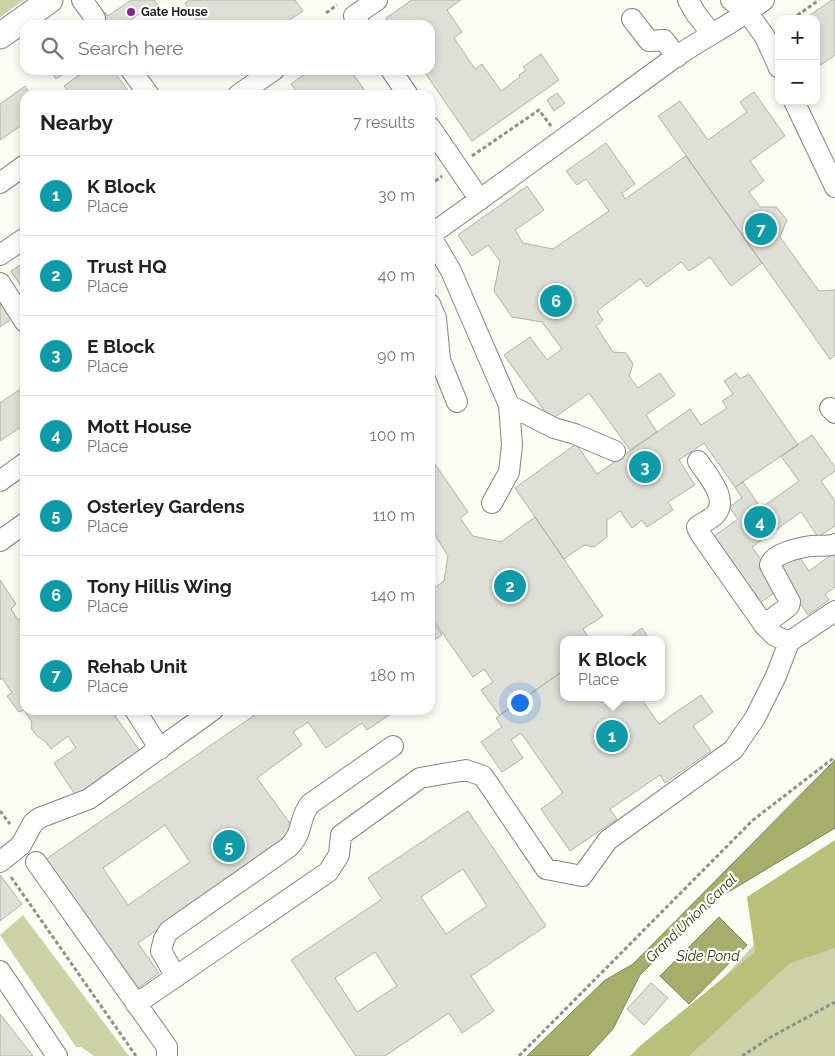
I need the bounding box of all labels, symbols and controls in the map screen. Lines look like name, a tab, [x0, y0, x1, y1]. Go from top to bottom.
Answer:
place label: Gate House	[141, 5, 208, 19]
marker: Gate House	[125, 6, 137, 18]
map controls	[775, 15, 820, 105]
button: +	[775, 15, 820, 60]
search box	[20, 20, 435, 75]
icon: search	[38, 34, 66, 62]
text: Search here	[78, 37, 184, 59]
button: −	[775, 60, 820, 105]
text: Nearby	[40, 110, 113, 135]
text: 7 results	[353, 113, 415, 132]
text: K Block	[87, 175, 156, 197]
text: 1	[52, 186, 60, 205]
text: 30 m	[378, 186, 415, 205]
text: Place	[87, 197, 128, 216]
pin: 7	[745, 210, 777, 248]
text: Trust HQ	[87, 255, 167, 277]
text: 2	[51, 266, 61, 285]
text: 40 m	[378, 266, 415, 285]
text: Place	[87, 277, 128, 296]
pin: 6	[540, 282, 572, 320]
text: E Block	[87, 335, 155, 357]
text: 3	[52, 346, 60, 365]
text: 90 m	[377, 346, 415, 365]
text: Place	[87, 357, 128, 376]
text: Mott House	[87, 415, 192, 437]
text: 4	[51, 426, 61, 445]
text: 100 m	[370, 426, 415, 445]
text: Place	[87, 437, 128, 456]
pin: 3	[629, 448, 661, 486]
text: Osterley Gardens	[87, 495, 245, 517]
pin: 4	[744, 503, 776, 541]
text: 5	[52, 506, 60, 525]
text: 110 m	[373, 506, 415, 525]
text: Place	[87, 517, 128, 536]
pin: 2	[494, 567, 526, 605]
text: Tony Hillis Wing	[87, 575, 232, 597]
text: 6	[51, 586, 61, 605]
text: 140 m	[371, 586, 415, 605]
text: Place	[87, 597, 128, 616]
popup	[560, 636, 665, 701]
text: K Block	[578, 648, 647, 670]
text: Rehab Unit	[87, 655, 187, 677]
text: 7	[52, 666, 60, 685]
text: 180 m	[370, 666, 415, 685]
text: Place	[578, 670, 619, 689]
text: Place	[87, 677, 128, 696]
your location	[507, 690, 533, 716]
pin: 1	[596, 717, 628, 755]
pin: 5	[213, 827, 245, 865]
water label: Grand Union Canal	[642, 870, 740, 965]
water label: Side Pond	[675, 948, 740, 964]

